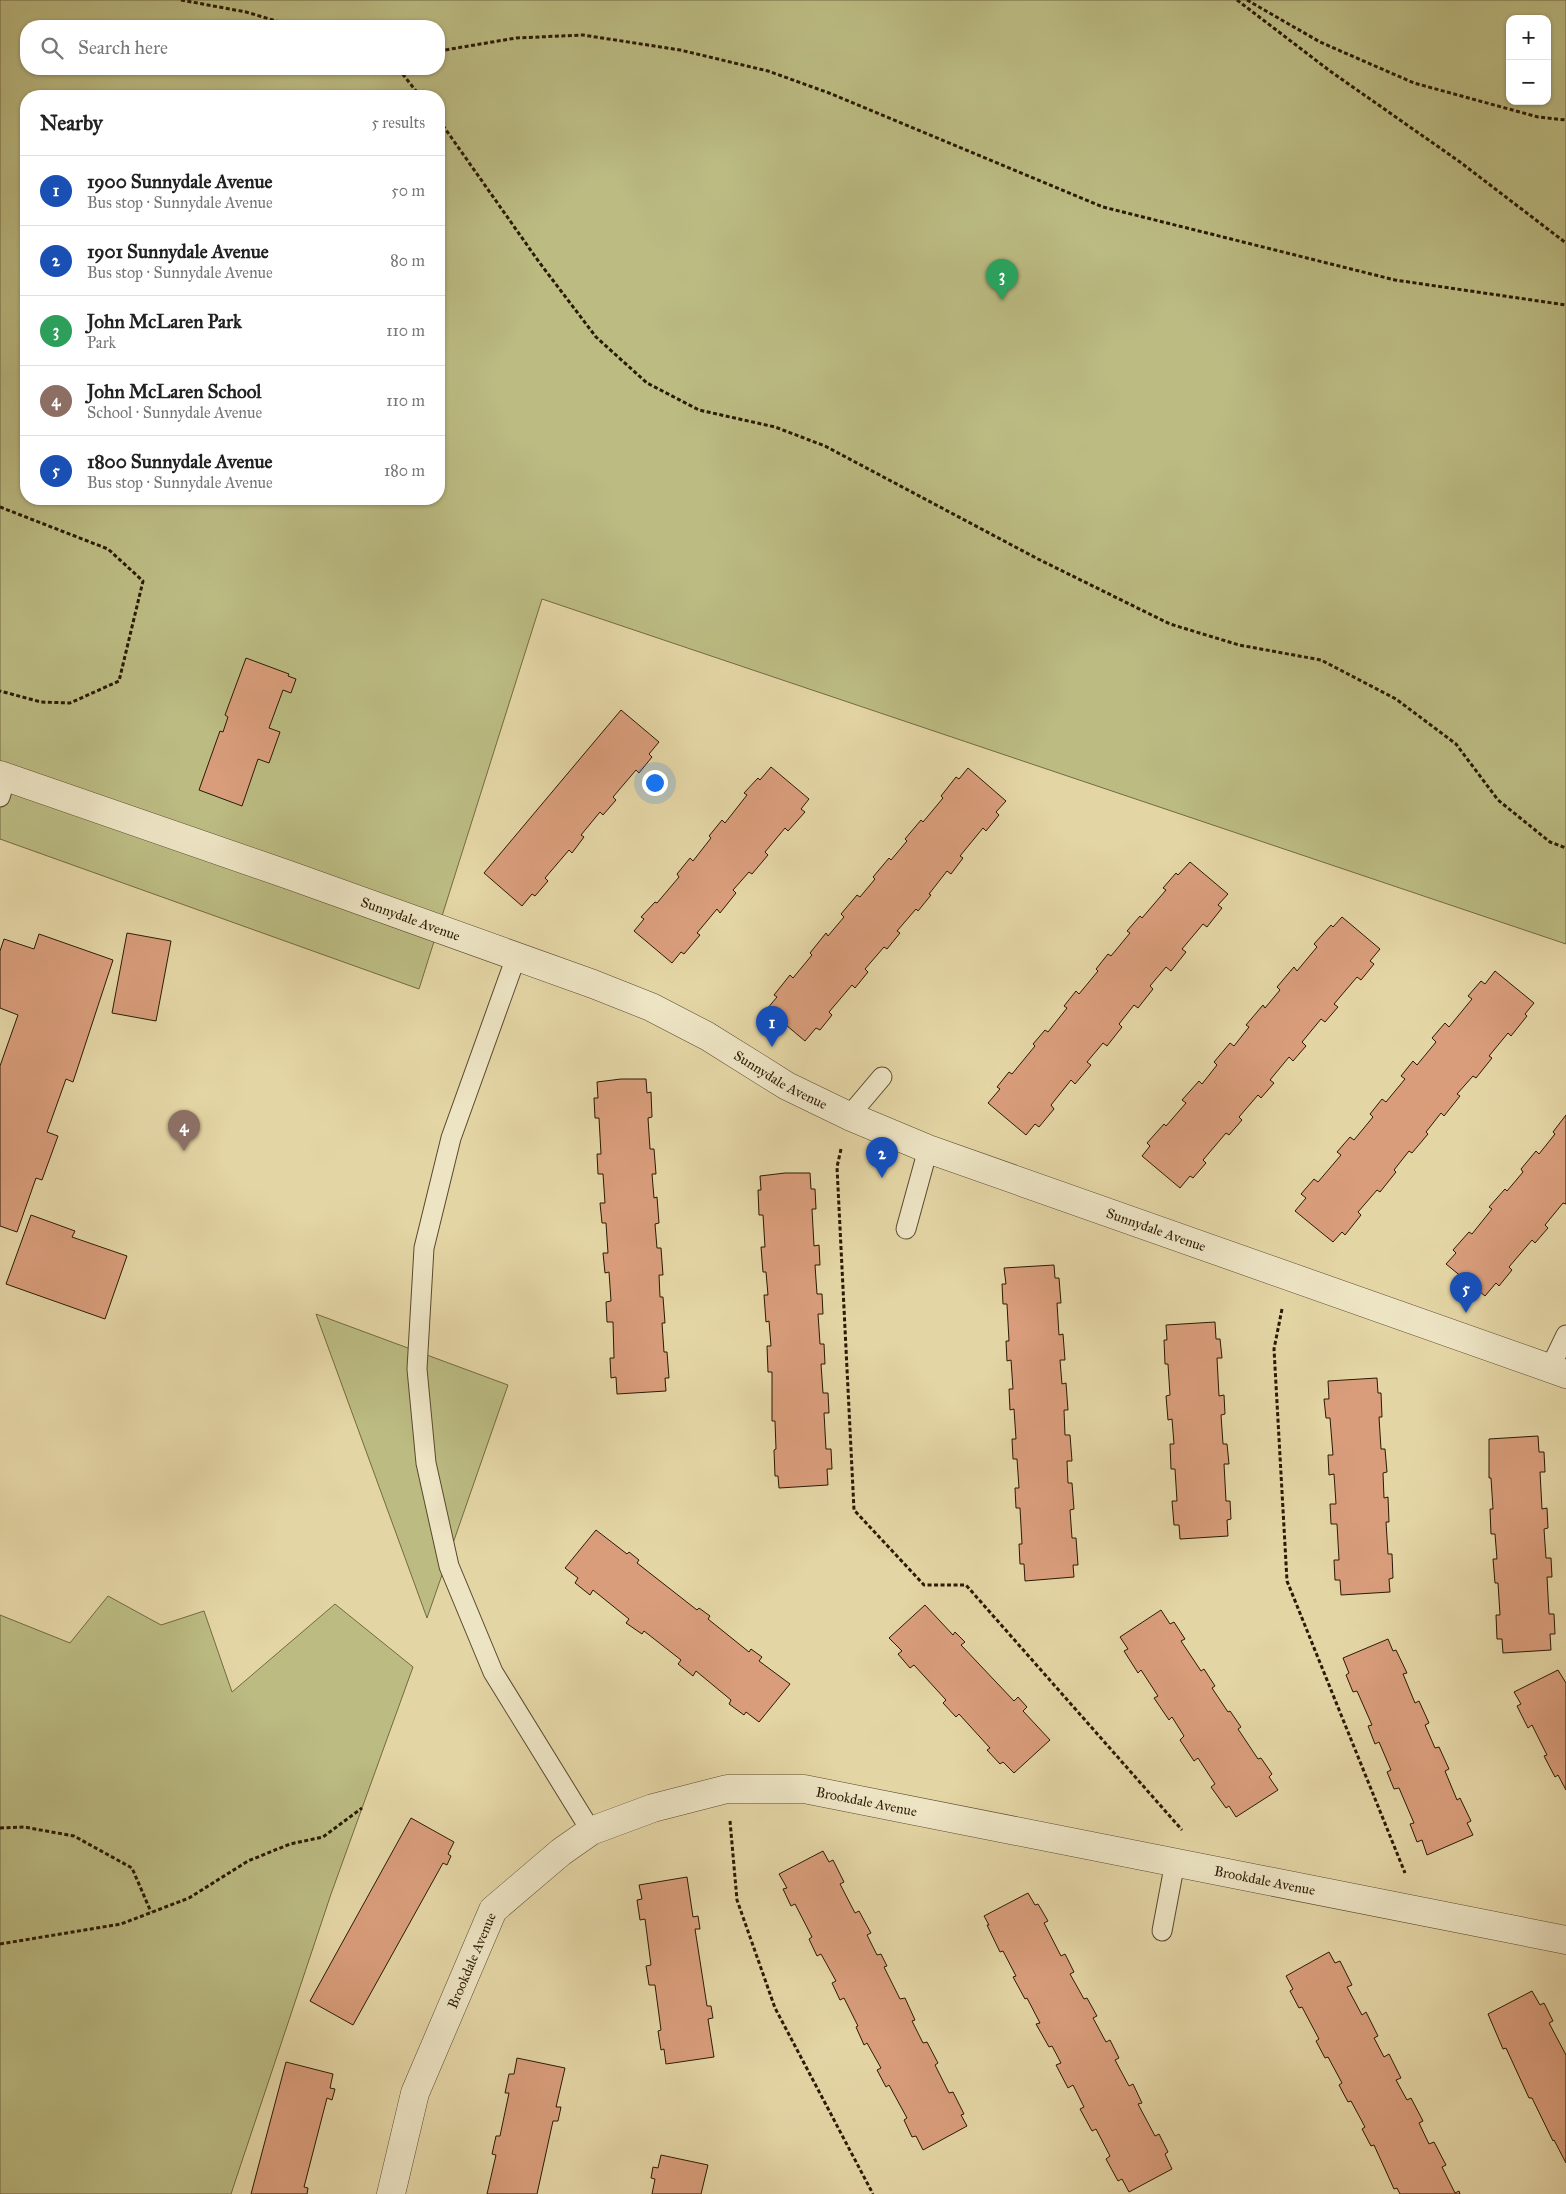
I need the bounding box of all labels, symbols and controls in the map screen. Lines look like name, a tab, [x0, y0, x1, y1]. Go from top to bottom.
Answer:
map controls	[1506, 15, 1551, 105]
button: +	[1506, 15, 1551, 60]
search box	[20, 20, 445, 75]
icon: search	[38, 34, 66, 62]
text: Search here	[78, 36, 168, 59]
button: −	[1506, 60, 1551, 105]
text: Nearby	[40, 110, 103, 136]
text: 5 results	[371, 113, 425, 132]
text: 1900 Sunnydale Avenue	[87, 170, 272, 193]
text: 1	[53, 181, 59, 200]
text: 50 m	[391, 181, 425, 200]
text: Bus stop · Sunnydale Avenue	[87, 193, 273, 212]
text: 1901 Sunnydale Avenue	[87, 240, 269, 263]
text: 2	[52, 251, 60, 270]
text: 80 m	[390, 251, 425, 270]
pin: 3	[986, 259, 1018, 300]
text: Bus stop · Sunnydale Avenue	[87, 263, 273, 282]
text: John McLaren Park	[87, 310, 242, 333]
text: 3	[53, 321, 59, 340]
text: 110 m	[386, 321, 425, 340]
text: Park	[87, 333, 116, 352]
text: John McLaren School	[87, 380, 261, 403]
text: 4	[52, 391, 60, 410]
text: 110 m	[386, 391, 425, 410]
text: School · Sunnydale Avenue	[87, 403, 262, 422]
text: 1800 Sunnydale Avenue	[87, 450, 273, 473]
text: 5	[52, 461, 60, 480]
text: 180 m	[384, 461, 425, 480]
text: Bus stop · Sunnydale Avenue	[87, 473, 273, 492]
your location	[642, 770, 668, 796]
street label: Sunnydale Avenue	[359, 893, 463, 944]
pin: 1	[756, 1006, 788, 1047]
street label: Sunnydale Avenue	[731, 1047, 830, 1113]
pin: 4	[168, 1110, 200, 1151]
pin: 2	[866, 1137, 898, 1178]
street label: Sunnydale Avenue	[1104, 1204, 1208, 1255]
pin: 5	[1450, 1272, 1482, 1313]
street label: Brookdale Avenue	[815, 1783, 919, 1820]
street label: Brookdale Avenue	[1213, 1862, 1317, 1899]
street label: Brookdale Avenue	[444, 1910, 500, 2011]

